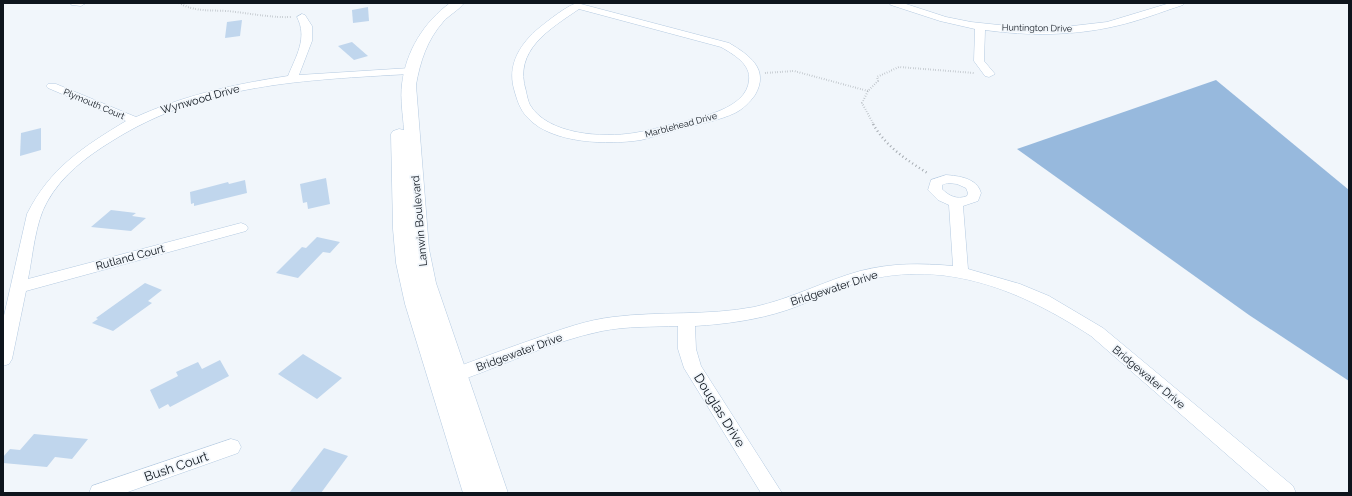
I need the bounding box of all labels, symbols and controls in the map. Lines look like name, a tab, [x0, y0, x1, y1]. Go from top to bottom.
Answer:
street label: Huntington Drive	[1002, 22, 1073, 34]
street label: Wynwood Drive	[159, 82, 242, 117]
street label: Plymouth Court	[62, 87, 126, 121]
street label: Marblehead Drive	[644, 110, 719, 139]
street label: Lanwin Boulevard	[409, 175, 430, 267]
street label: Rutland Court	[94, 242, 166, 273]
street label: Bridgewater Drive	[789, 268, 880, 309]
street label: Bridgewater Drive	[474, 331, 565, 374]
street label: Bridgewater Drive	[1110, 343, 1188, 412]
street label: Douglas Drive	[691, 371, 748, 450]
street label: Bush Court	[142, 448, 211, 484]

